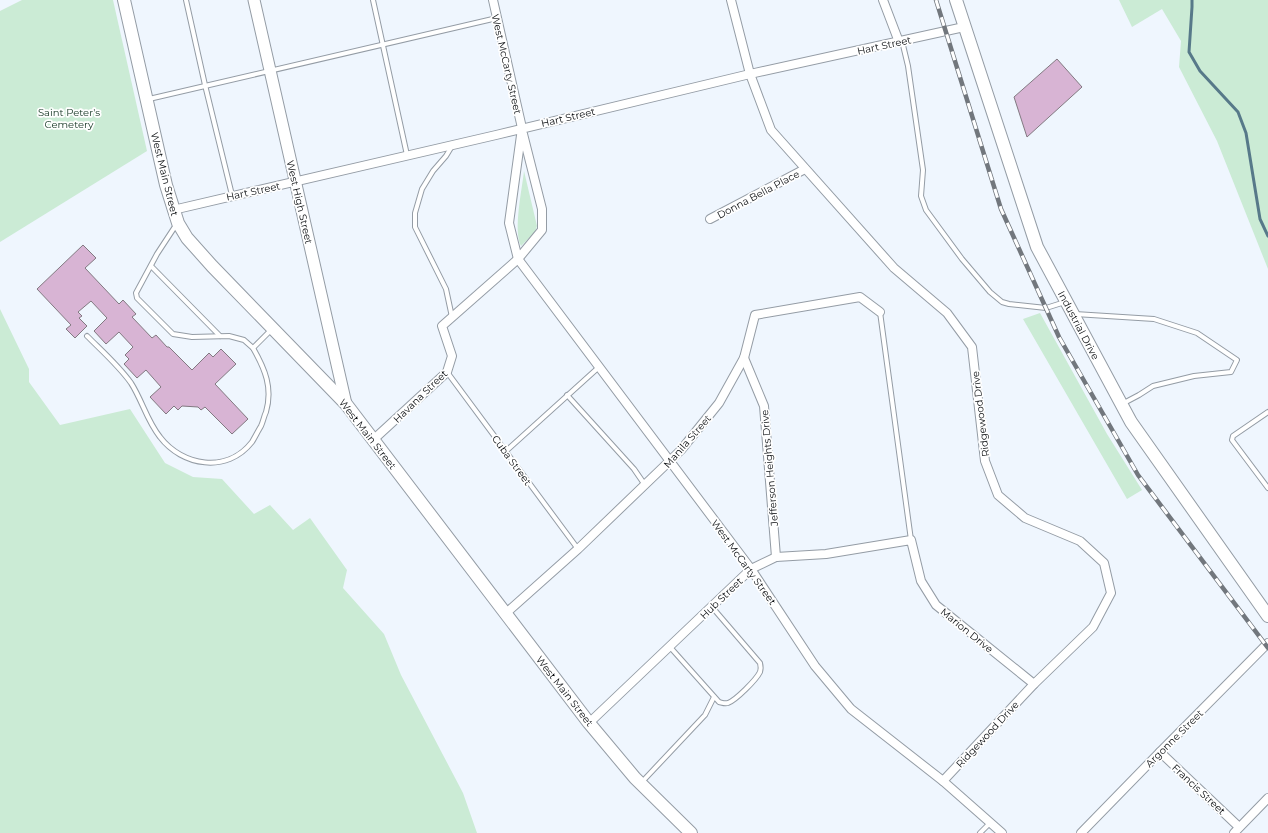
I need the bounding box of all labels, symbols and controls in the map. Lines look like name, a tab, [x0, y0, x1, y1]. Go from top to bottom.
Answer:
street label: West McCarty Street	[489, 13, 524, 115]
street label: Hart Street	[856, 33, 912, 58]
street label: Hart Street	[540, 105, 596, 130]
park label: Saint Peter's Cemetery	[38, 106, 100, 131]
street label: West Main Street	[148, 131, 181, 217]
street label: West High Street	[284, 159, 315, 245]
street label: Donna Bella Place	[715, 167, 802, 222]
street label: Hart Street	[225, 179, 281, 204]
street label: Industrial Drive	[1055, 289, 1102, 362]
street label: Havana Street	[390, 367, 450, 426]
street label: Ridgewood Drive	[969, 370, 992, 458]
street label: West Main Street	[336, 396, 399, 472]
street label: Jefferson Heights Drive	[758, 409, 781, 528]
street label: Manila Street	[661, 412, 714, 471]
street label: Cuba Street	[489, 433, 534, 488]
street label: West McCarty Street	[708, 517, 779, 608]
street label: Hub Street	[697, 575, 745, 622]
street label: Marion Drive	[938, 605, 996, 656]
street label: West Main Street	[533, 653, 596, 729]
street label: Ridgewood Drive	[953, 698, 1022, 770]
street label: Argonne Street	[1143, 707, 1206, 770]
street label: Francis Street	[1169, 761, 1228, 817]

